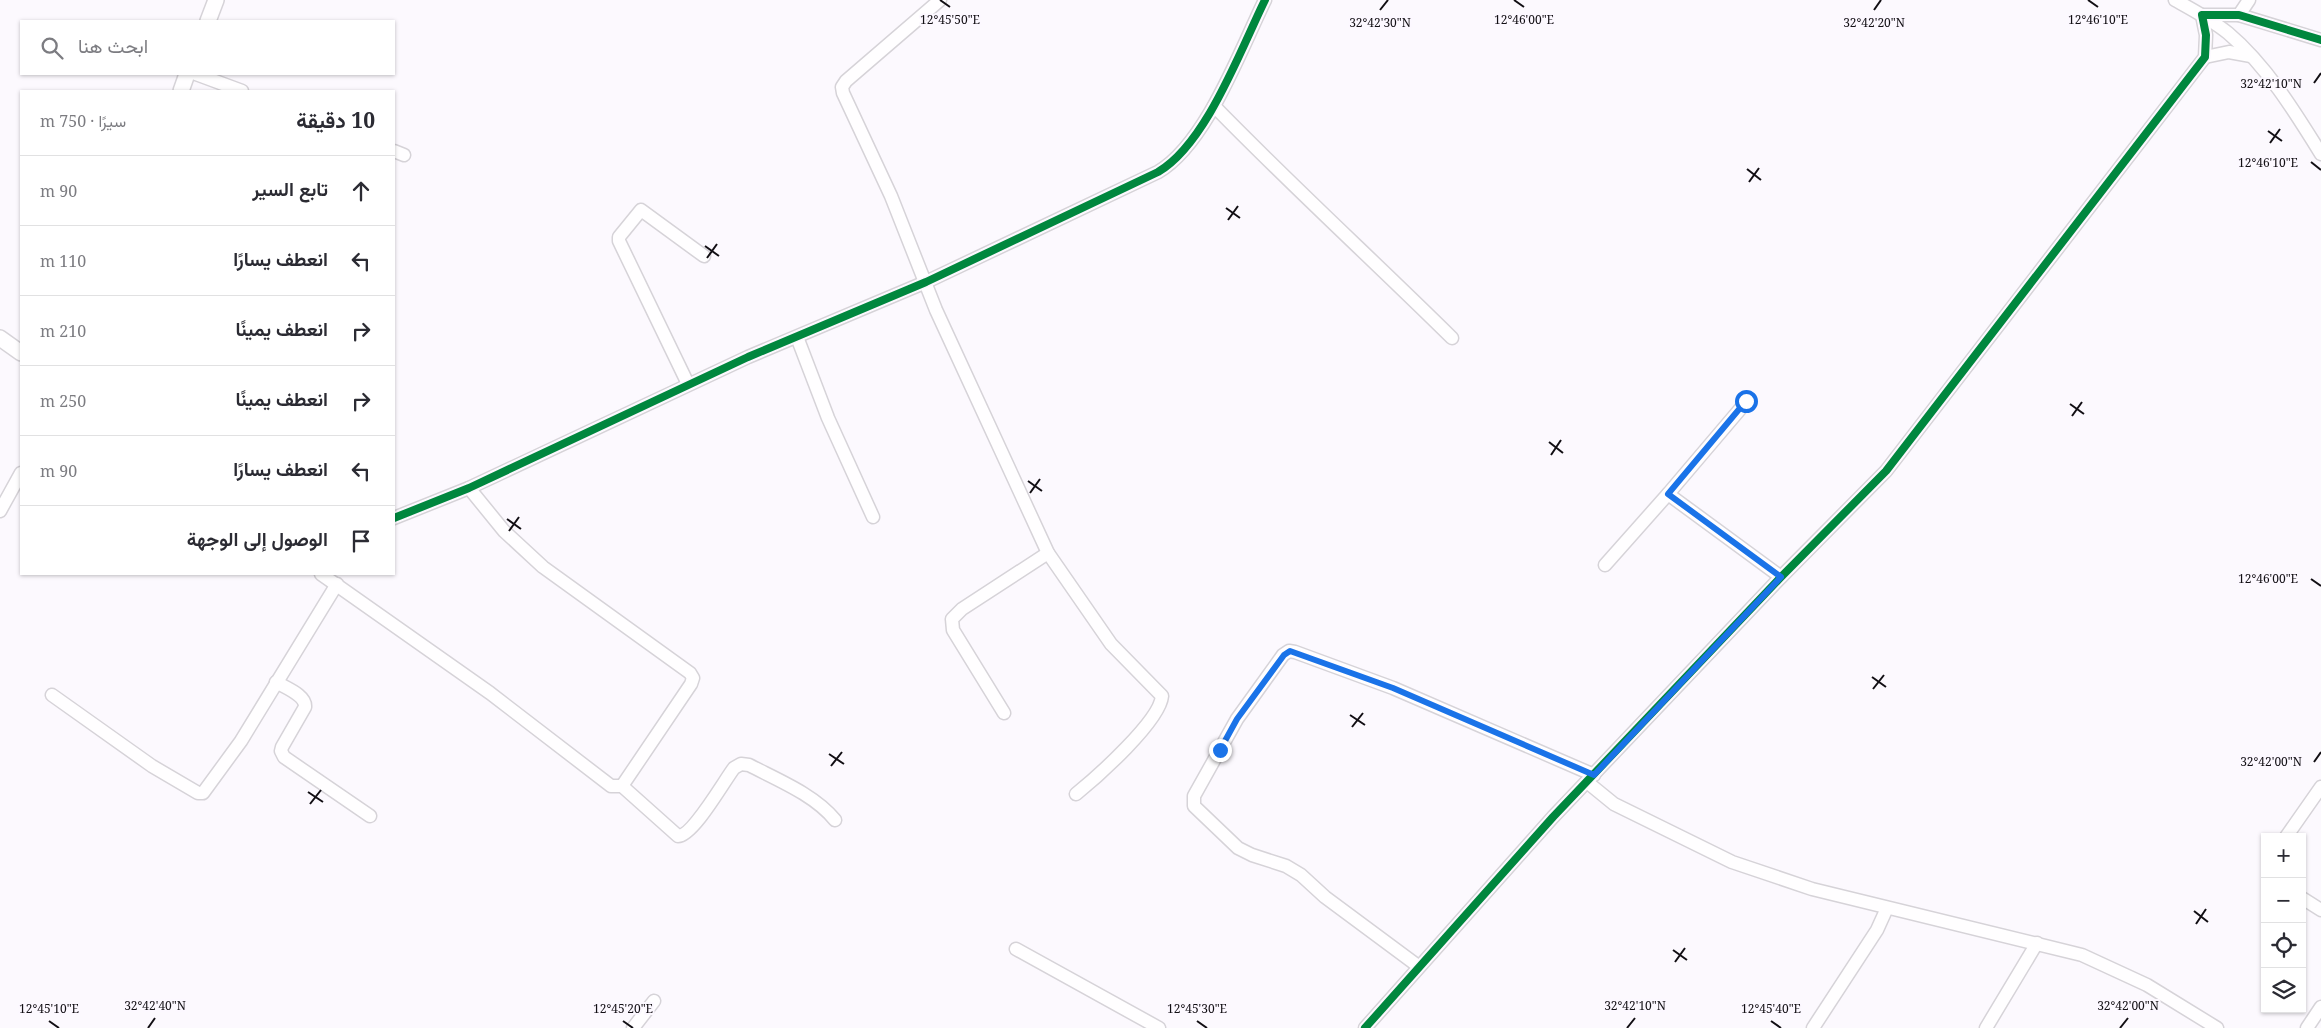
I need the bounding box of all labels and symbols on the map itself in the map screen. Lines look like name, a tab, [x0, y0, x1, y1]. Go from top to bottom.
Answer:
text: 12°45'50"E	[920, 11, 980, 28]
text: 12°46'00"E	[1494, 11, 1554, 28]
text: 12°46'10"E	[2068, 11, 2128, 28]
text: 32°42'30"N	[1349, 14, 1411, 31]
text: 32°42'20"N	[1843, 14, 1905, 31]
text: 32°42'10"N	[2240, 75, 2302, 92]
text: 12°46'10"E	[2238, 154, 2298, 171]
route start	[1735, 390, 1758, 413]
text: 12°46'00"E	[2238, 570, 2298, 587]
route end	[1209, 739, 1232, 762]
text: 32°42'00"N	[2240, 753, 2302, 770]
text: 32°42'40"N	[124, 997, 186, 1014]
text: 32°42'10"N	[1604, 997, 1666, 1014]
text: 32°42'00"N	[2097, 997, 2159, 1014]
text: 12°45'10"E	[19, 1000, 79, 1017]
text: 12°45'20"E	[593, 1000, 653, 1017]
text: 12°45'30"E	[1167, 1000, 1227, 1017]
text: 12°45'40"E	[1741, 1000, 1801, 1017]

